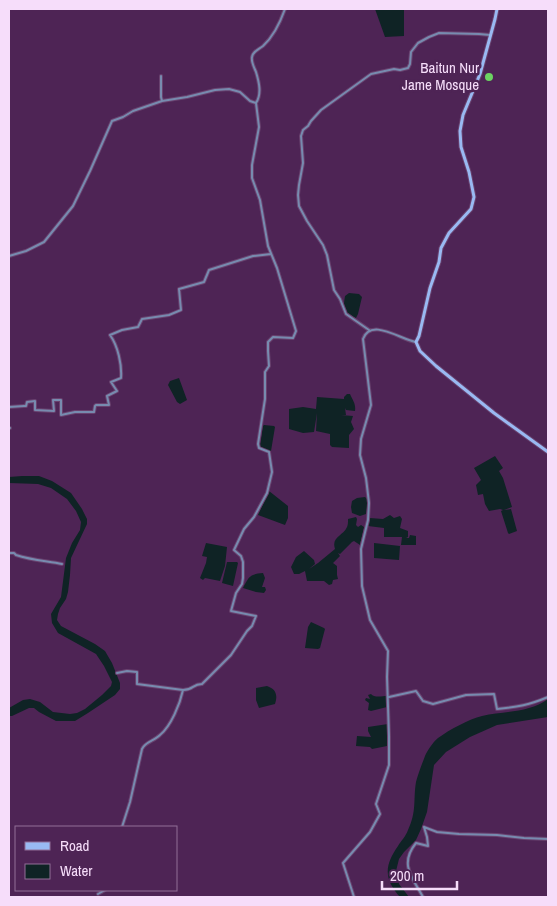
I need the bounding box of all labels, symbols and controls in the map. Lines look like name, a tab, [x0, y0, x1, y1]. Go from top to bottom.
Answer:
place label: Baitun Nur Jame Mosque	[402, 57, 479, 95]
marker: Baitun Nur Jame Mosque	[483, 71, 495, 83]
legend	[15, 826, 178, 891]
text: Road	[60, 835, 89, 856]
scale bar	[382, 858, 457, 890]
text: Water	[60, 860, 92, 881]
text: 200 m	[390, 865, 424, 886]

